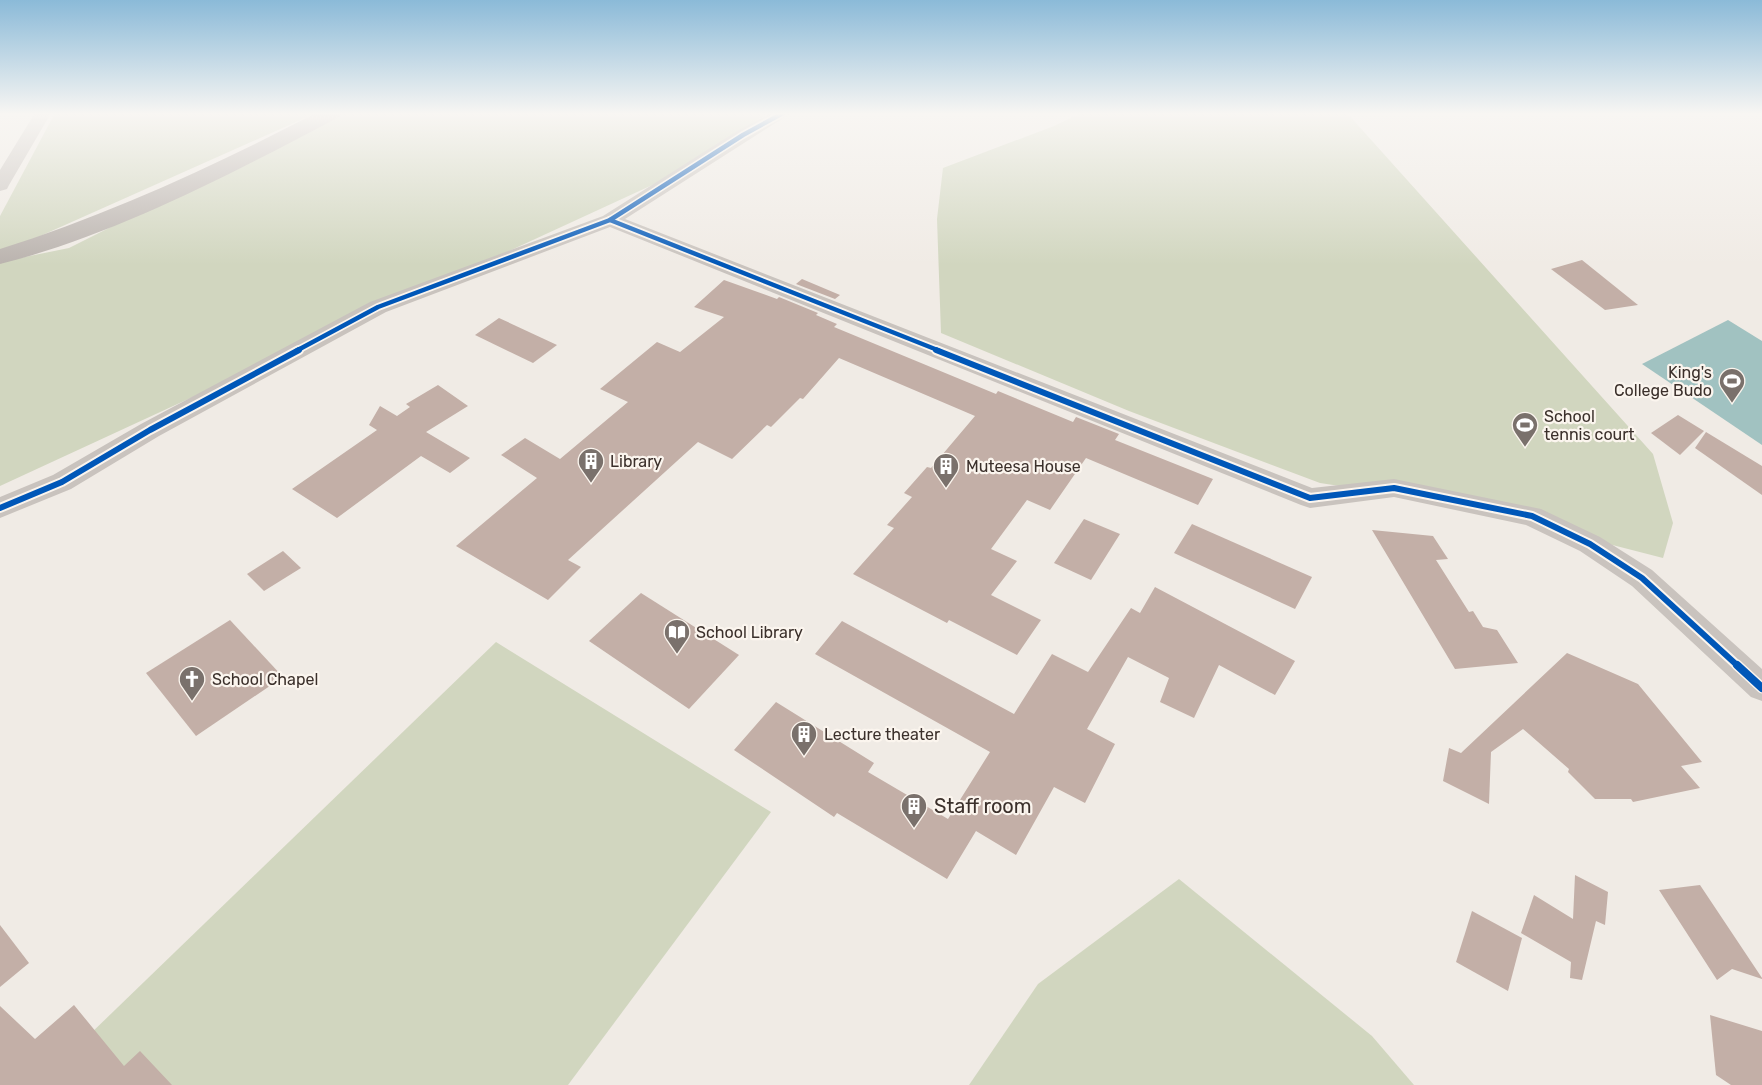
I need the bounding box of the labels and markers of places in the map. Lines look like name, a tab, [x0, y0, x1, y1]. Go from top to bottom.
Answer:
place label: King's College Budo	[1614, 363, 1712, 400]
sports icon: King's College Budo	[1717, 366, 1747, 404]
place label: School tennis court	[1544, 407, 1635, 444]
sports icon: School tennis court	[1510, 410, 1540, 448]
building icon: Library	[576, 446, 606, 484]
building icon: Muteesa House	[931, 451, 961, 489]
place label: Library	[610, 452, 662, 471]
place label: Muteesa House	[966, 457, 1081, 476]
library icon: School Library	[662, 617, 692, 655]
place label: School Library	[696, 623, 803, 642]
church icon: School Chapel	[177, 664, 207, 702]
place label: School Chapel	[212, 670, 318, 689]
building icon: Lecture theater	[789, 719, 819, 757]
place label: Lecture theater	[824, 725, 940, 744]
building icon: Staff room	[899, 791, 929, 829]
place label: Staff room	[934, 794, 1032, 818]

